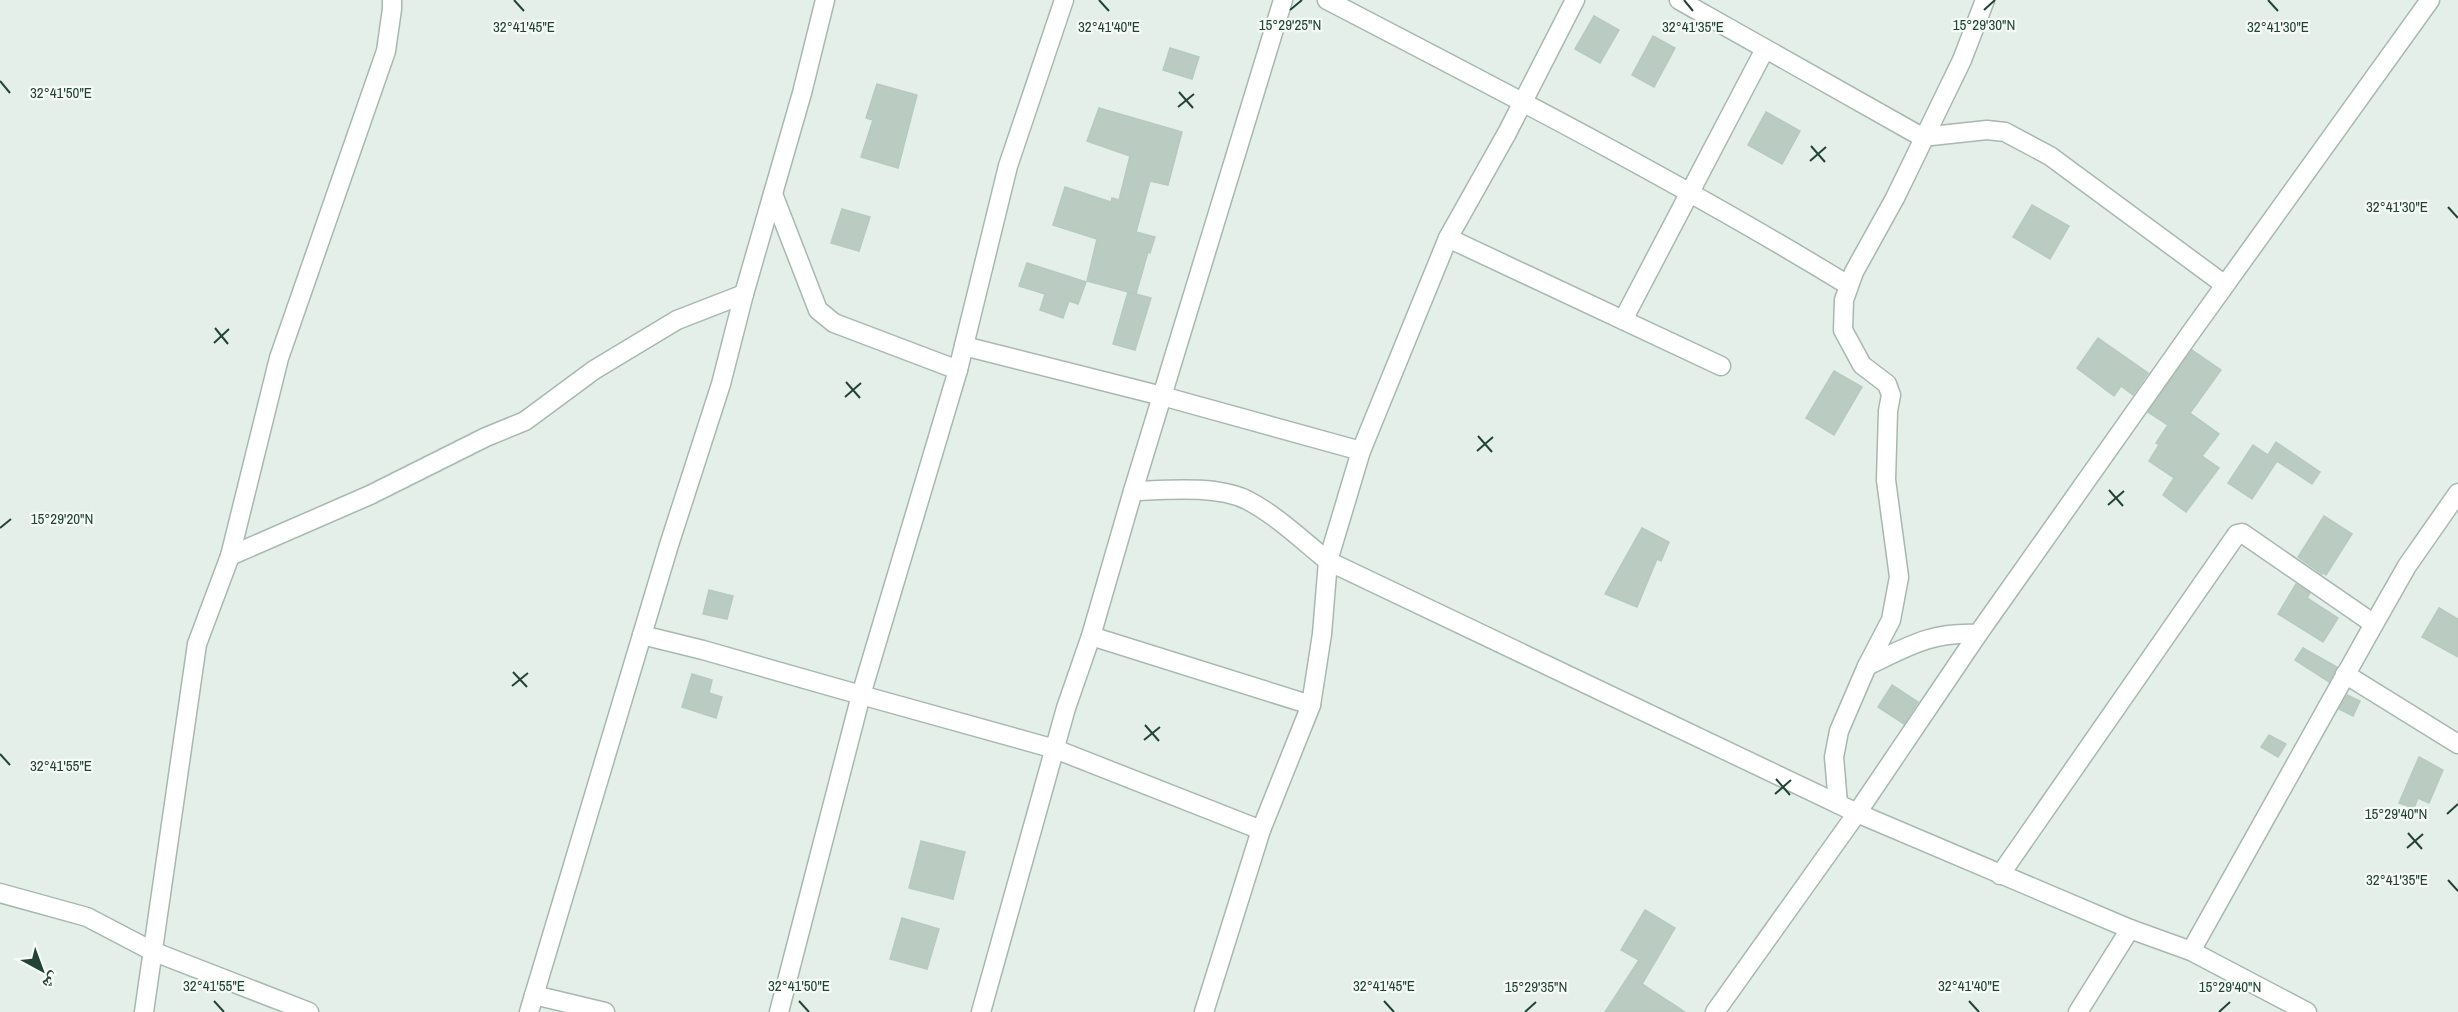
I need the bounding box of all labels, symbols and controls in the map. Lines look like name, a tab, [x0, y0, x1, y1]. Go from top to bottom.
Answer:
text: 15°29'25"N	[1259, 14, 1321, 35]
text: 15°29'30"N	[1953, 14, 2015, 35]
text: 32°41'45"E	[493, 16, 555, 37]
text: 32°41'40"E	[1078, 16, 1140, 37]
text: 32°41'35"E	[1662, 16, 1724, 37]
text: 32°41'30"E	[2247, 16, 2309, 37]
text: 32°41'50"E	[30, 82, 92, 103]
text: 32°41'30"E	[2366, 196, 2428, 217]
text: 15°29'20"N	[31, 508, 93, 529]
text: 32°41'55"E	[30, 755, 92, 776]
text: 15°29'40"N	[2365, 803, 2427, 824]
text: 32°41'35"E	[2366, 869, 2428, 890]
north arrow	[12, 940, 72, 1000]
text: ش	[38, 967, 65, 995]
text: 32°41'55"E	[183, 975, 245, 996]
text: 32°41'50"E	[768, 975, 830, 996]
text: 32°41'45"E	[1353, 975, 1415, 996]
text: 32°41'40"E	[1938, 975, 2000, 996]
text: 15°29'35"N	[1505, 976, 1567, 997]
text: 15°29'40"N	[2199, 976, 2261, 997]

